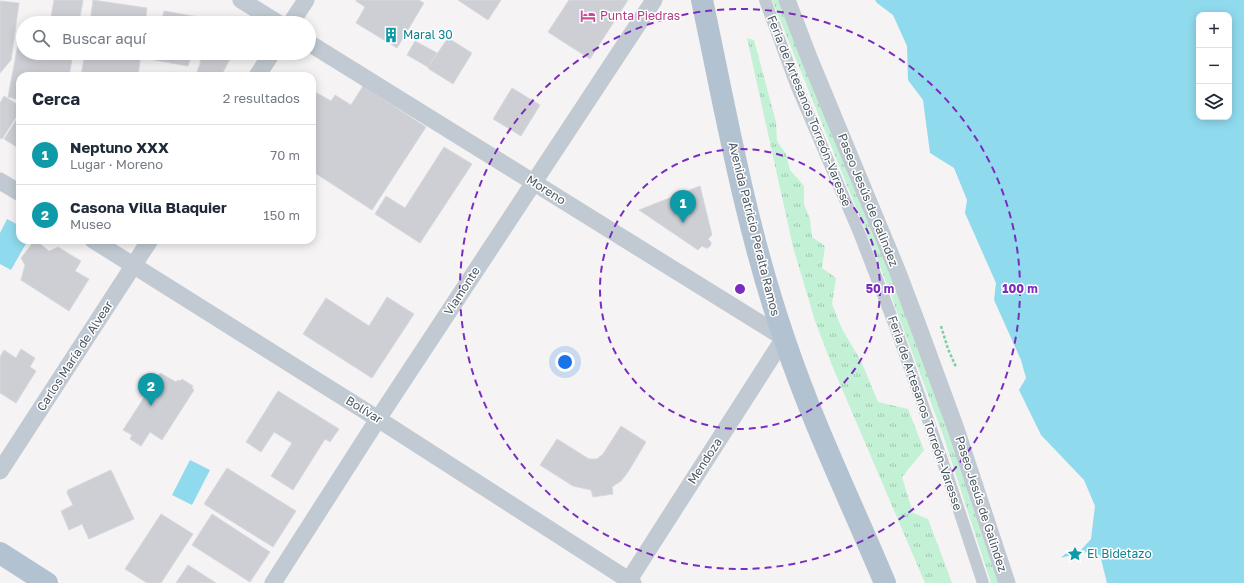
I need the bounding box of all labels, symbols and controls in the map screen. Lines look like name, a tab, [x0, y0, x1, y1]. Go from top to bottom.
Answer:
hotel icon: Punta Piedras	[579, 7, 597, 25]
place label: Punta Piedras	[600, 8, 680, 23]
map controls	[1196, 12, 1232, 120]
button: +	[1196, 12, 1232, 48]
street label: Feria de Artesanos Torreón-Varesse	[764, 13, 855, 209]
search box	[16, 16, 316, 60]
building icon: Maral 30	[382, 26, 400, 44]
icon: search	[30, 27, 52, 49]
place label: Maral 30	[403, 27, 453, 42]
text: Buscar aquí	[62, 29, 146, 47]
button: −	[1196, 48, 1232, 84]
button: layers	[1196, 84, 1232, 120]
text: Cerca	[32, 88, 80, 109]
text: 2 resultados	[223, 90, 300, 106]
street label: Paseo Jesús de Galindez	[835, 131, 902, 269]
text: Neptuno XXX	[70, 138, 169, 156]
street label: Avenida Patricio Peralta Ramos	[726, 140, 783, 317]
text: 1	[42, 147, 48, 163]
text: 70 m	[270, 147, 300, 163]
text: Lugar · Moreno	[70, 156, 163, 172]
street label: Moreno	[524, 172, 569, 207]
pin: 1	[670, 190, 696, 223]
text: Casona Villa Blaquier	[70, 198, 227, 216]
text: 2	[41, 207, 49, 223]
text: 150 m	[263, 207, 300, 223]
text: Museo	[70, 216, 111, 232]
street label: Viamonte	[440, 264, 483, 318]
text: 50 m	[866, 281, 894, 296]
text: 100 m	[1002, 281, 1038, 296]
centre of rings	[733, 282, 747, 296]
street label: Carlos María de Alvear	[33, 298, 116, 414]
street label: Feria de Artesanos Torreón-Varesse	[885, 313, 966, 512]
your location	[555, 352, 575, 372]
pin: 2	[138, 373, 164, 406]
street label: Bolívar	[343, 393, 386, 427]
street label: Paseo Jesús de Galindez	[952, 434, 1011, 574]
street label: Mendoza	[684, 435, 725, 487]
place icon: El Bidetazo	[1066, 545, 1084, 563]
place label: El Bidetazo	[1087, 546, 1152, 561]

